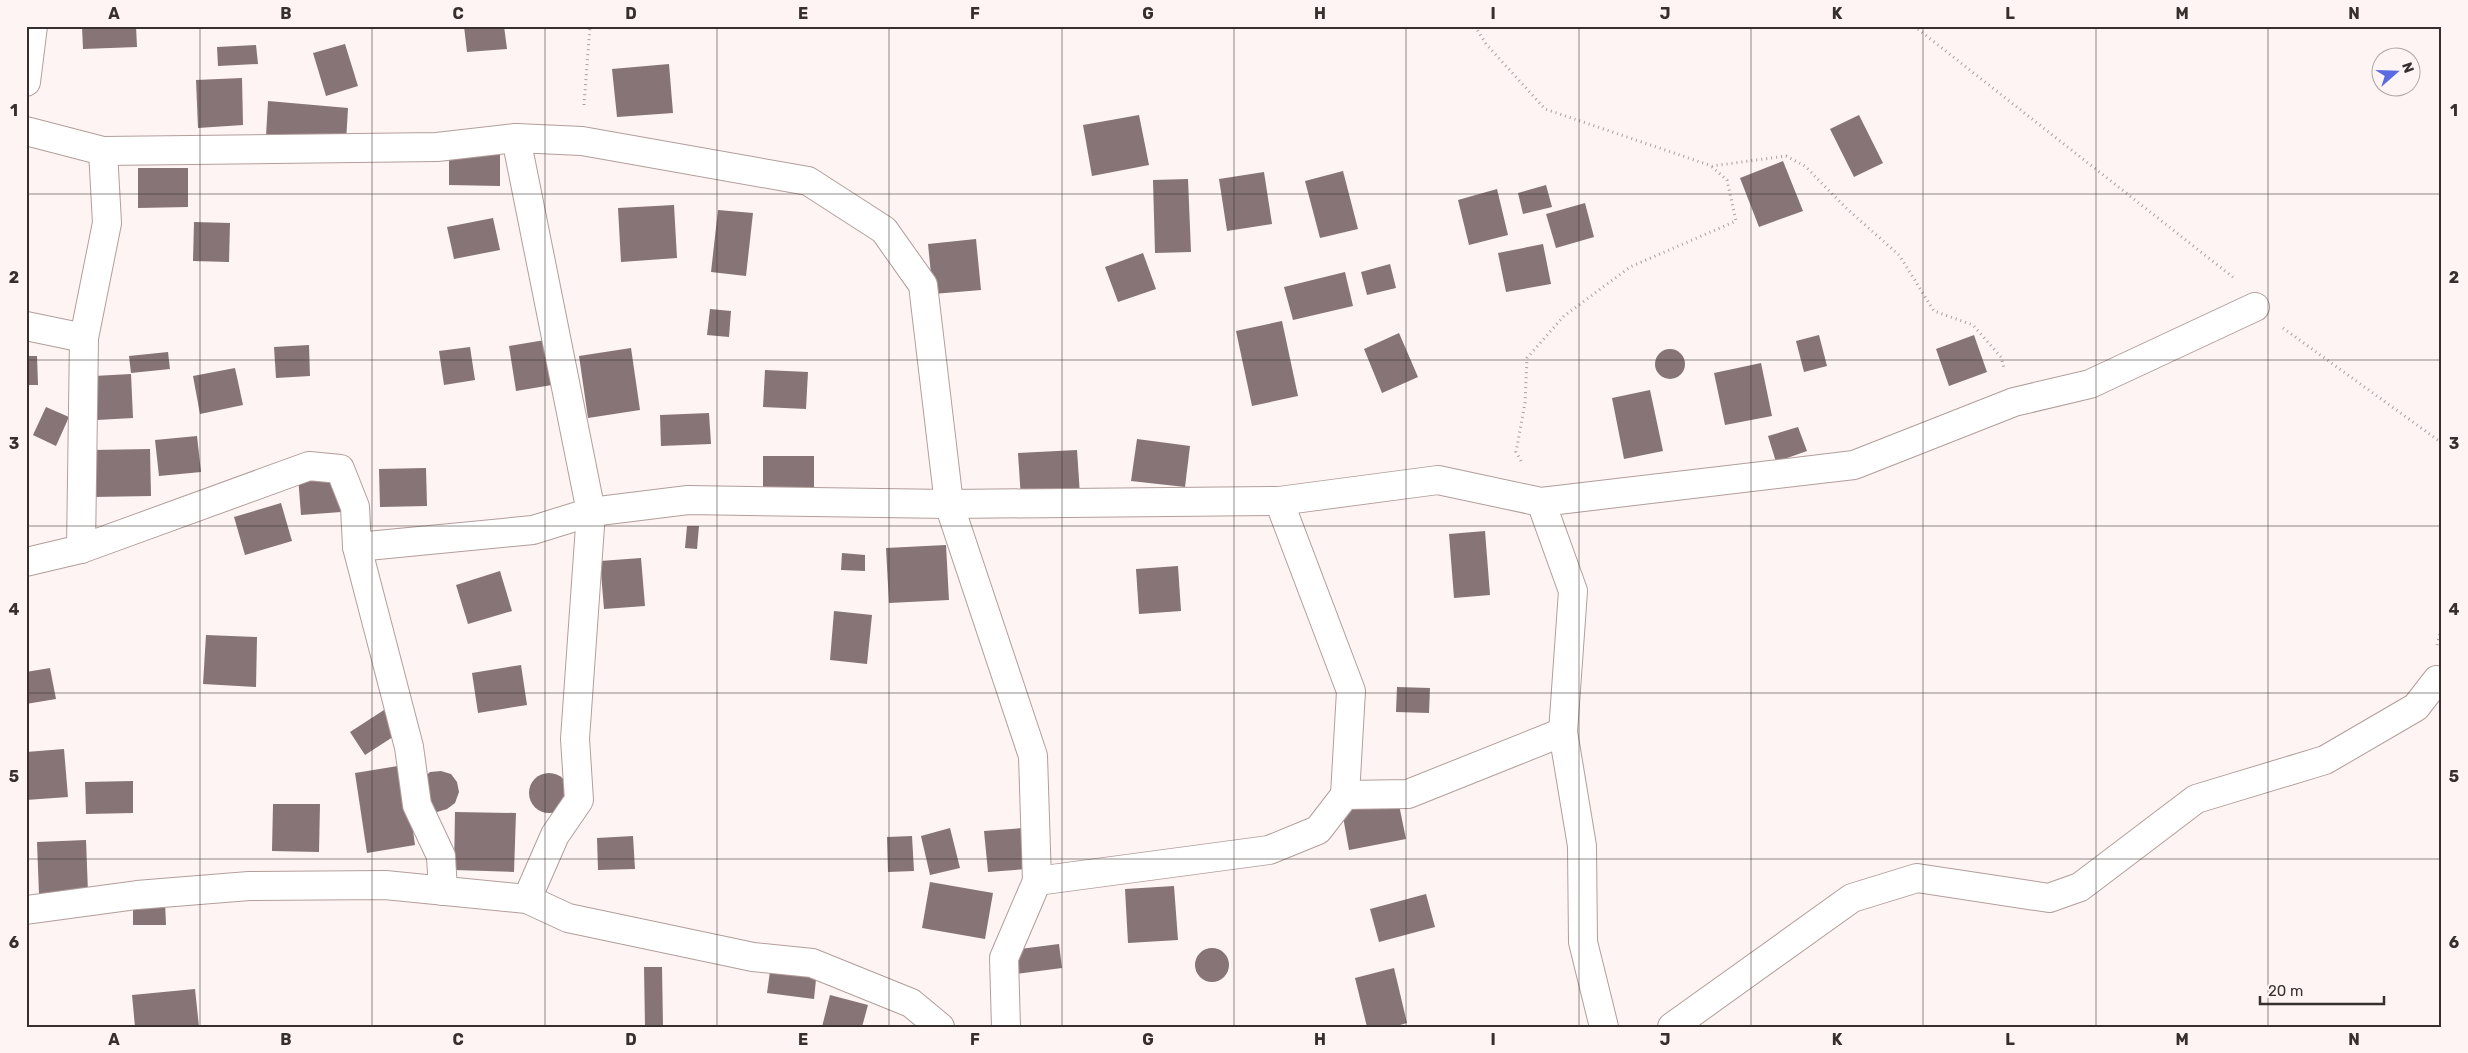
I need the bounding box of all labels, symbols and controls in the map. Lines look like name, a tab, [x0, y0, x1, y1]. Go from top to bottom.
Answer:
text: A	[108, 4, 120, 23]
text: B	[280, 4, 292, 23]
text: C	[452, 4, 464, 23]
text: D	[625, 4, 637, 23]
text: E	[798, 4, 808, 23]
text: F	[970, 4, 980, 23]
text: G	[1142, 4, 1154, 23]
text: H	[1314, 4, 1326, 23]
text: I	[1490, 4, 1496, 23]
text: J	[1660, 4, 1670, 23]
text: K	[1832, 4, 1843, 23]
text: L	[2005, 4, 2015, 23]
text: M	[2175, 4, 2189, 23]
text: N	[2348, 4, 2360, 23]
north arrow	[2370, 48, 2420, 98]
text: N	[2398, 60, 2417, 75]
text: 1	[10, 101, 18, 120]
text: 1	[2450, 101, 2458, 120]
text: 2	[9, 268, 19, 287]
text: 2	[2449, 268, 2459, 287]
text: 3	[9, 434, 19, 453]
text: 3	[2449, 434, 2459, 453]
text: 4	[9, 600, 20, 619]
text: 4	[2449, 600, 2460, 619]
text: 5	[9, 767, 19, 786]
text: 5	[2449, 767, 2459, 786]
text: 6	[9, 933, 19, 952]
text: 6	[2449, 933, 2459, 952]
scale bar	[2260, 973, 2384, 1005]
text: 20 m	[2268, 982, 2303, 1000]
text: A	[108, 1030, 120, 1049]
text: B	[280, 1030, 292, 1049]
text: C	[452, 1030, 464, 1049]
text: D	[625, 1030, 637, 1049]
text: E	[798, 1030, 808, 1049]
text: F	[970, 1030, 980, 1049]
text: G	[1142, 1030, 1154, 1049]
text: H	[1314, 1030, 1326, 1049]
text: I	[1490, 1030, 1496, 1049]
text: J	[1660, 1030, 1670, 1049]
text: K	[1832, 1030, 1843, 1049]
text: L	[2005, 1030, 2015, 1049]
text: M	[2175, 1030, 2189, 1049]
text: N	[2348, 1030, 2360, 1049]

